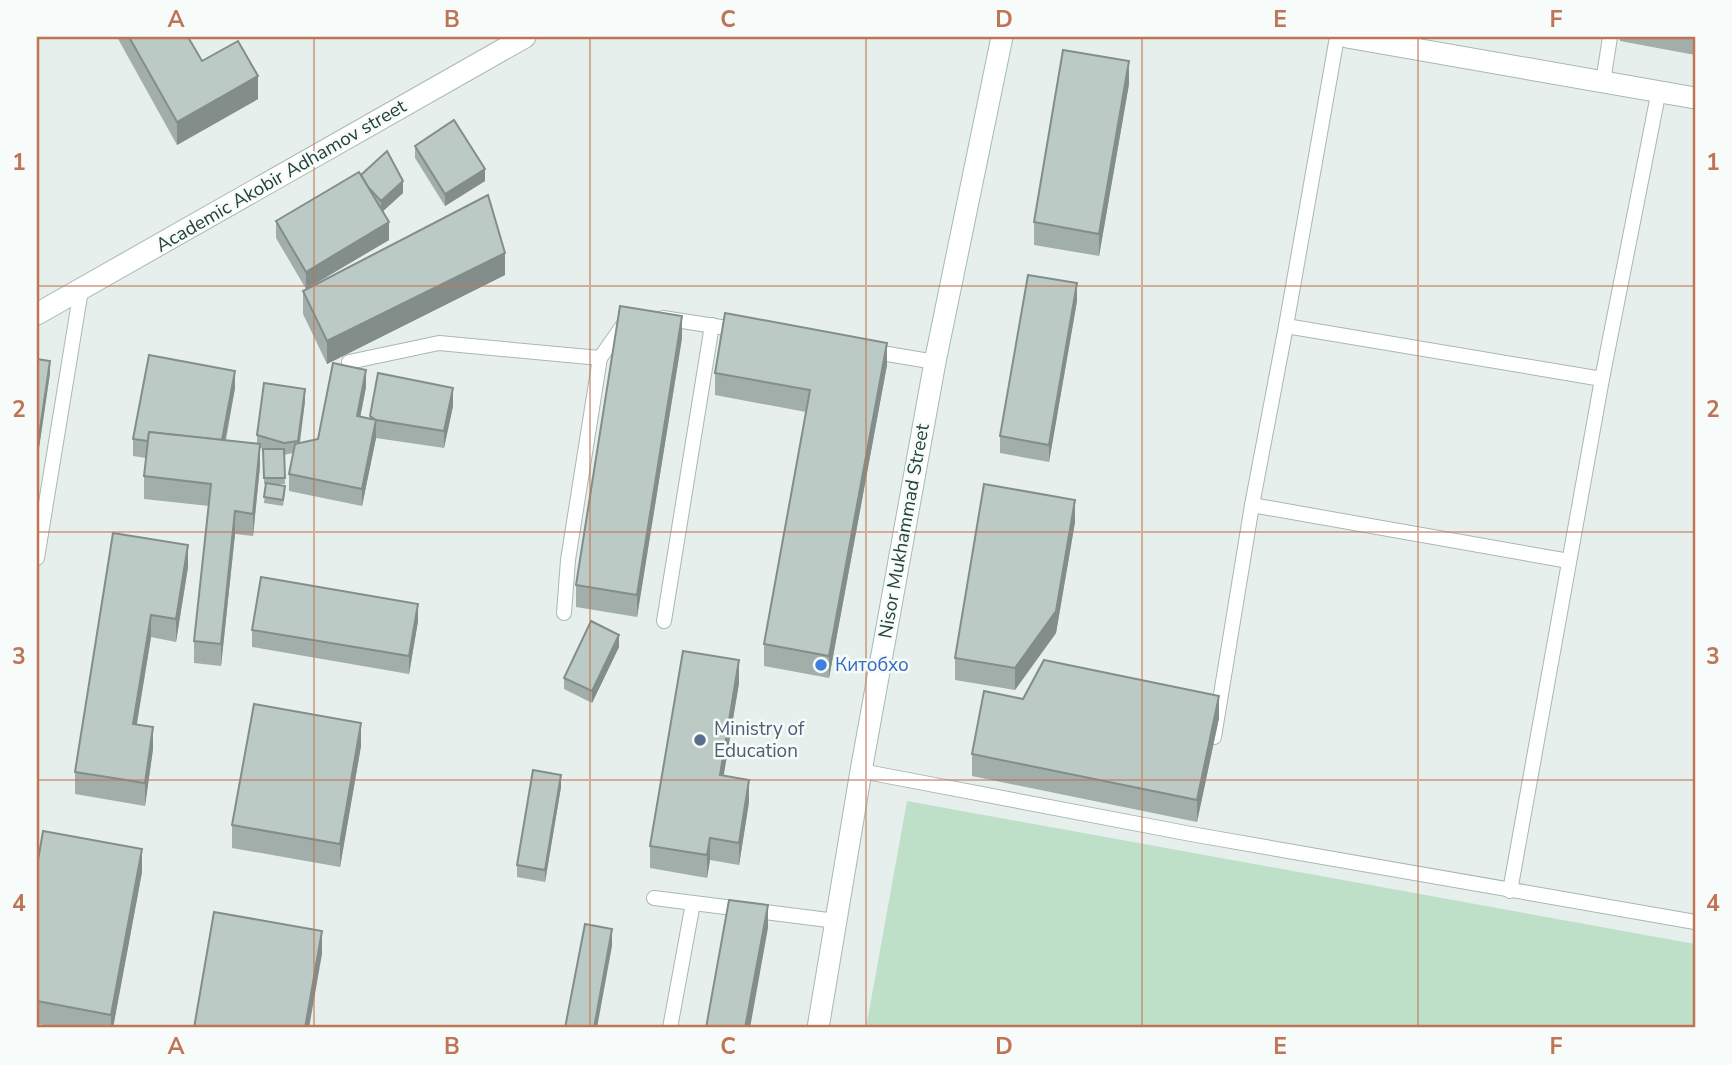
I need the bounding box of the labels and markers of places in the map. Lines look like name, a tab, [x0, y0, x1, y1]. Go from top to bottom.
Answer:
place label: Китобхо	[835, 652, 909, 678]
marker: Китобхо	[813, 657, 829, 673]
place label: Ministry of Education	[714, 716, 805, 764]
marker: Ministry of Education	[692, 732, 708, 748]

